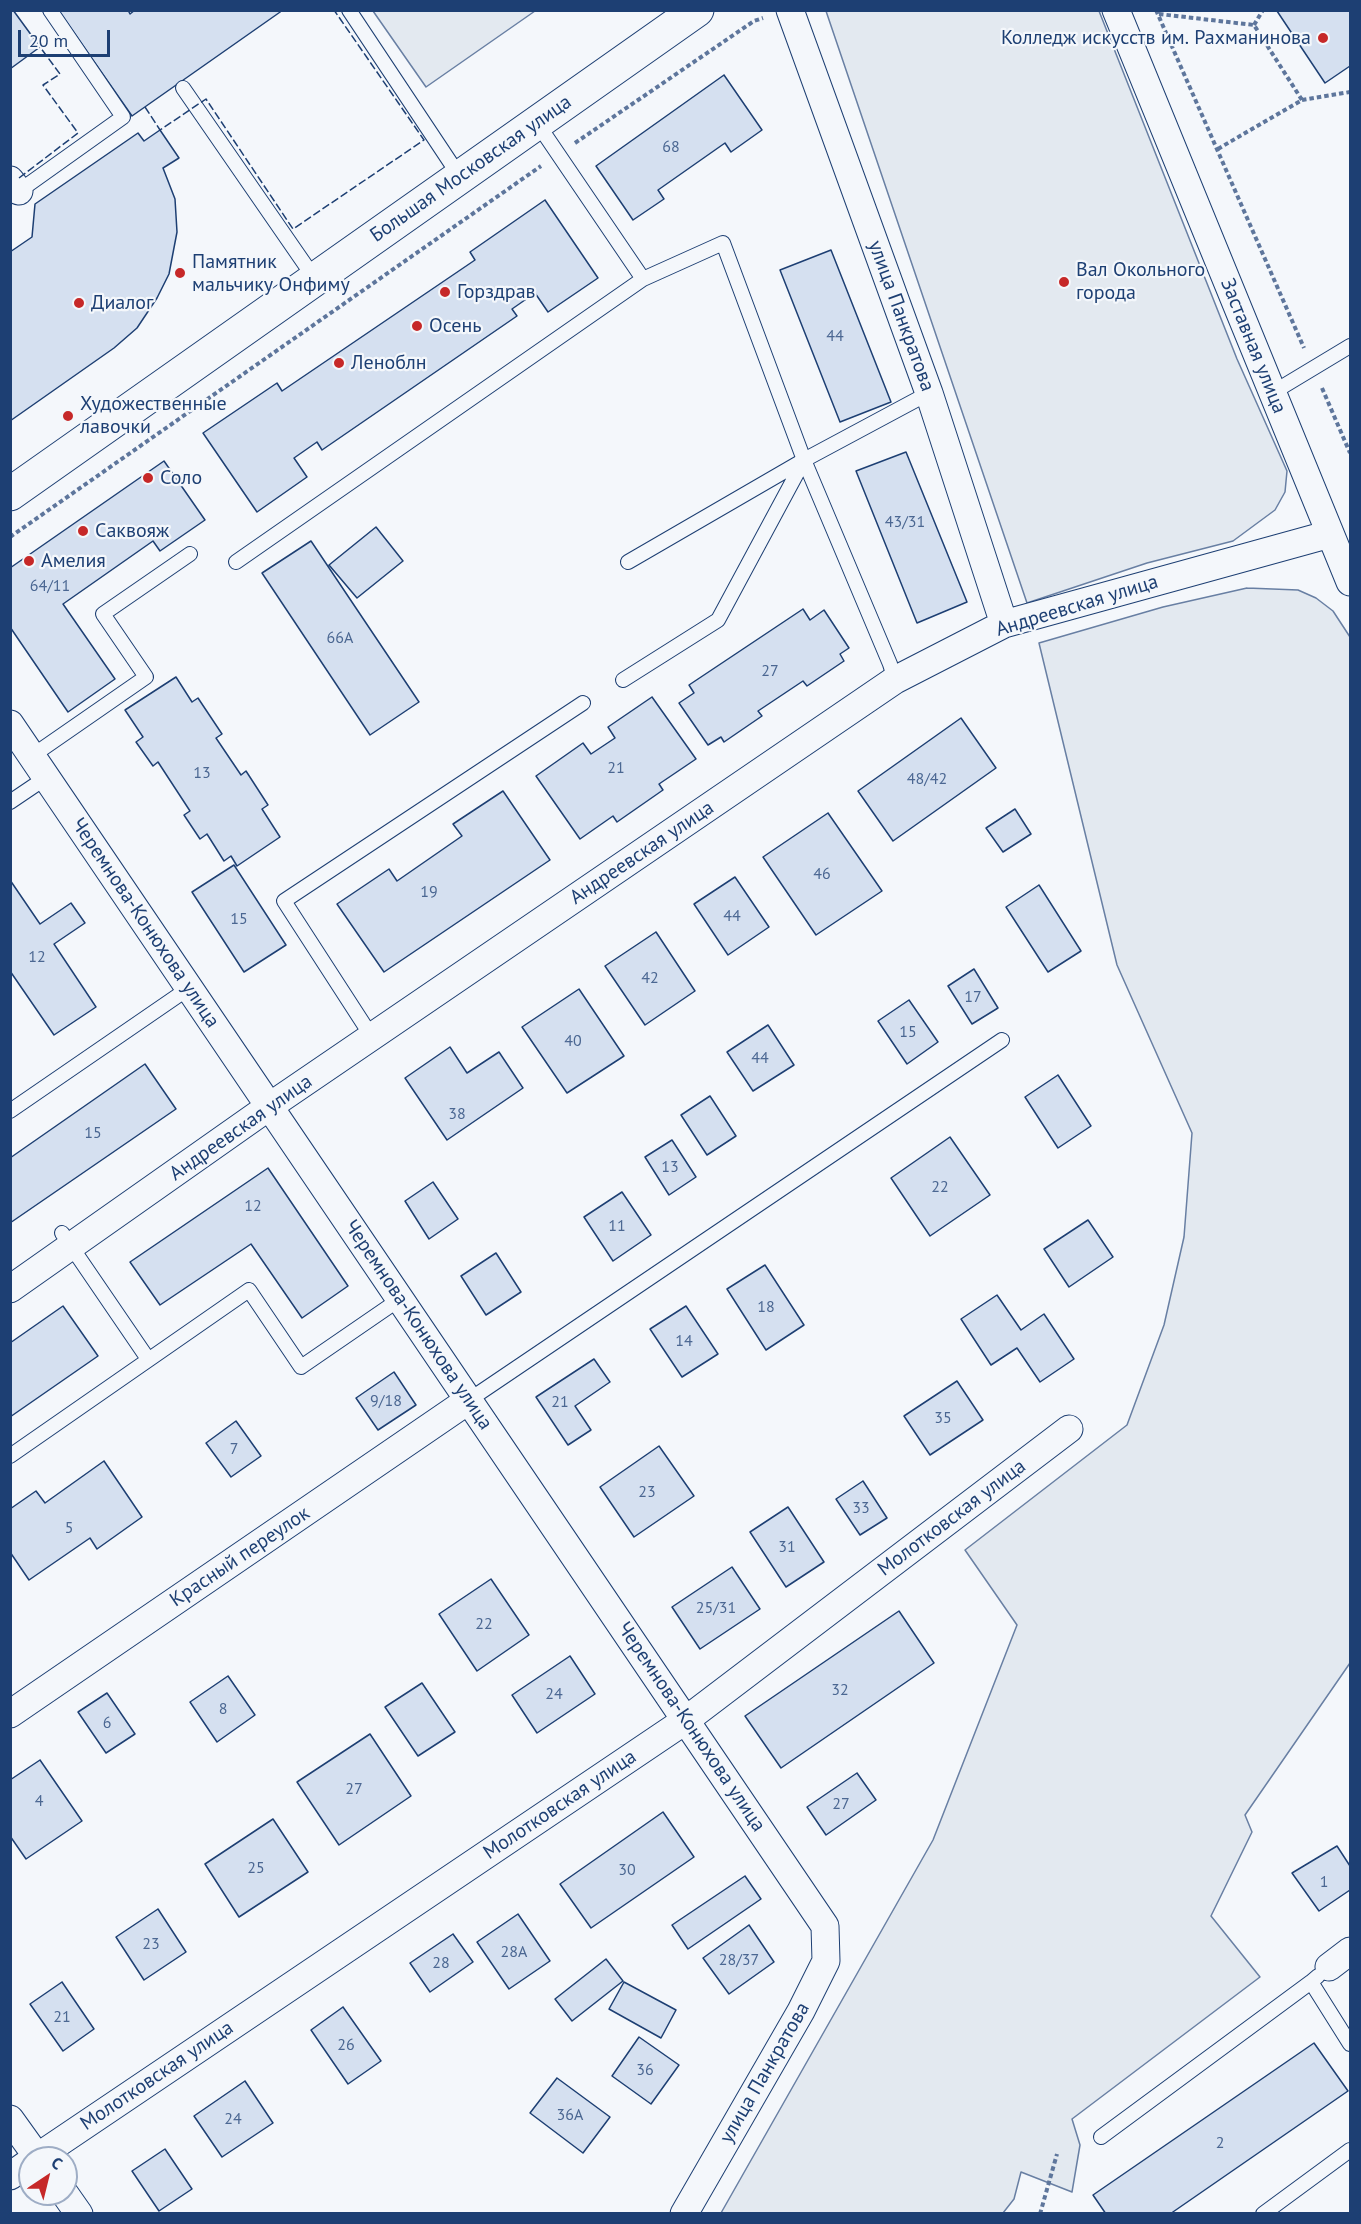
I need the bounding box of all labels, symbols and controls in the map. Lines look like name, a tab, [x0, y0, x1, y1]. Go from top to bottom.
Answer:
scale bar	[21, 18, 112, 56]
place label: Колледж искусств им. Рахманинова	[1001, 26, 1311, 50]
text: 20 m	[29, 29, 68, 52]
marker: Колледж искусств им. Рахманинова	[1316, 31, 1330, 45]
street label: Большая Московская улица	[366, 90, 576, 248]
house number: 68	[662, 137, 680, 157]
street label: улица Панкратова	[863, 237, 939, 395]
place label: Памятник мальчику Онфиму	[192, 250, 350, 297]
place label: Вал Окольного города	[1076, 258, 1205, 305]
marker: Памятник мальчику Онфиму	[173, 266, 187, 280]
marker: Вал Окольного города	[1057, 275, 1071, 289]
street label: Заставная улица	[1215, 275, 1291, 417]
place label: Горздрав	[457, 280, 536, 304]
marker: Горздрав	[438, 285, 452, 299]
place label: Диалог	[91, 291, 153, 315]
marker: Диалог	[72, 296, 86, 310]
place label: Осень	[429, 314, 481, 338]
marker: Осень	[410, 319, 424, 333]
house number: 44	[826, 326, 844, 346]
place label: Леноблн	[351, 351, 427, 375]
marker: Леноблн	[332, 356, 346, 370]
place label: Художественные лавочки	[80, 392, 227, 439]
marker: Художественные лавочки	[61, 409, 75, 423]
place label: Соло	[160, 466, 202, 490]
marker: Соло	[141, 471, 155, 485]
house number: 43/31	[885, 512, 925, 532]
place label: Саквояж	[95, 519, 169, 543]
marker: Саквояж	[76, 524, 90, 538]
place label: Амелия	[41, 549, 106, 573]
marker: Амелия	[22, 554, 36, 568]
street label: Андреевская улица	[993, 570, 1161, 642]
house number: 64/11	[30, 576, 70, 596]
house number: 66А	[327, 628, 353, 648]
house number: 27	[761, 661, 779, 681]
house number: 21	[607, 758, 625, 778]
house number: 13	[193, 763, 211, 783]
house number: 48/42	[907, 769, 947, 789]
street label: Андреевская улица	[565, 796, 719, 910]
street label: Черемнова-Конюхова улица	[66, 814, 224, 1032]
house number: 46	[813, 864, 831, 884]
house number: 19	[420, 882, 438, 902]
house number: 44	[723, 906, 741, 926]
house number: 15	[230, 909, 248, 929]
house number: 12	[28, 947, 46, 967]
house number: 42	[641, 968, 659, 988]
house number: 17	[964, 987, 982, 1007]
house number: 15	[899, 1022, 917, 1042]
house number: 40	[564, 1031, 582, 1051]
house number: 44	[751, 1048, 769, 1068]
street label: Андреевская улица	[165, 1070, 317, 1186]
house number: 38	[448, 1104, 466, 1124]
house number: 15	[84, 1123, 102, 1143]
house number: 13	[661, 1157, 679, 1177]
house number: 22	[931, 1177, 949, 1197]
house number: 12	[244, 1196, 262, 1216]
street label: Черемнова-Конюхова улица	[339, 1216, 497, 1434]
house number: 11	[608, 1216, 626, 1236]
house number: 18	[757, 1297, 775, 1317]
house number: 14	[675, 1331, 693, 1351]
house number: 9/18	[370, 1391, 402, 1411]
house number: 21	[551, 1392, 569, 1412]
house number: 35	[934, 1408, 952, 1428]
house number: 7	[230, 1439, 238, 1459]
street label: Молотковская улица	[873, 1455, 1031, 1581]
house number: 23	[638, 1482, 656, 1502]
house number: 33	[852, 1498, 870, 1518]
street label: Красный переулок	[166, 1501, 314, 1613]
house number: 5	[65, 1518, 73, 1538]
house number: 31	[778, 1537, 796, 1557]
house number: 25/31	[696, 1598, 736, 1618]
house number: 22	[475, 1614, 493, 1634]
street label: Черемнова-Конюхова улица	[612, 1618, 770, 1836]
house number: 32	[831, 1680, 849, 1700]
house number: 24	[545, 1684, 563, 1704]
house number: 8	[219, 1699, 227, 1719]
house number: 6	[103, 1713, 111, 1733]
street label: Молотковская улица	[479, 1745, 641, 1865]
house number: 27	[345, 1779, 363, 1799]
house number: 4	[35, 1791, 43, 1811]
house number: 27	[832, 1794, 850, 1814]
house number: 25	[247, 1858, 265, 1878]
house number: 30	[618, 1860, 636, 1880]
house number: 1	[1320, 1872, 1328, 1892]
house number: 23	[142, 1934, 160, 1954]
house number: 28А	[501, 1942, 527, 1962]
house number: 28/37	[719, 1950, 759, 1970]
house number: 28	[432, 1953, 450, 1973]
street label: улица Панкратова	[715, 1998, 815, 2148]
house number: 21	[53, 2007, 71, 2027]
street label: Молотковская улица	[76, 2016, 238, 2136]
house number: 26	[337, 2035, 355, 2055]
house number: 36	[636, 2060, 654, 2080]
house number: 36А	[557, 2105, 583, 2125]
house number: 24	[224, 2109, 242, 2129]
house number: 2	[1216, 2133, 1224, 2153]
north arrow	[18, 2146, 78, 2206]
text: С	[48, 2152, 67, 2174]

